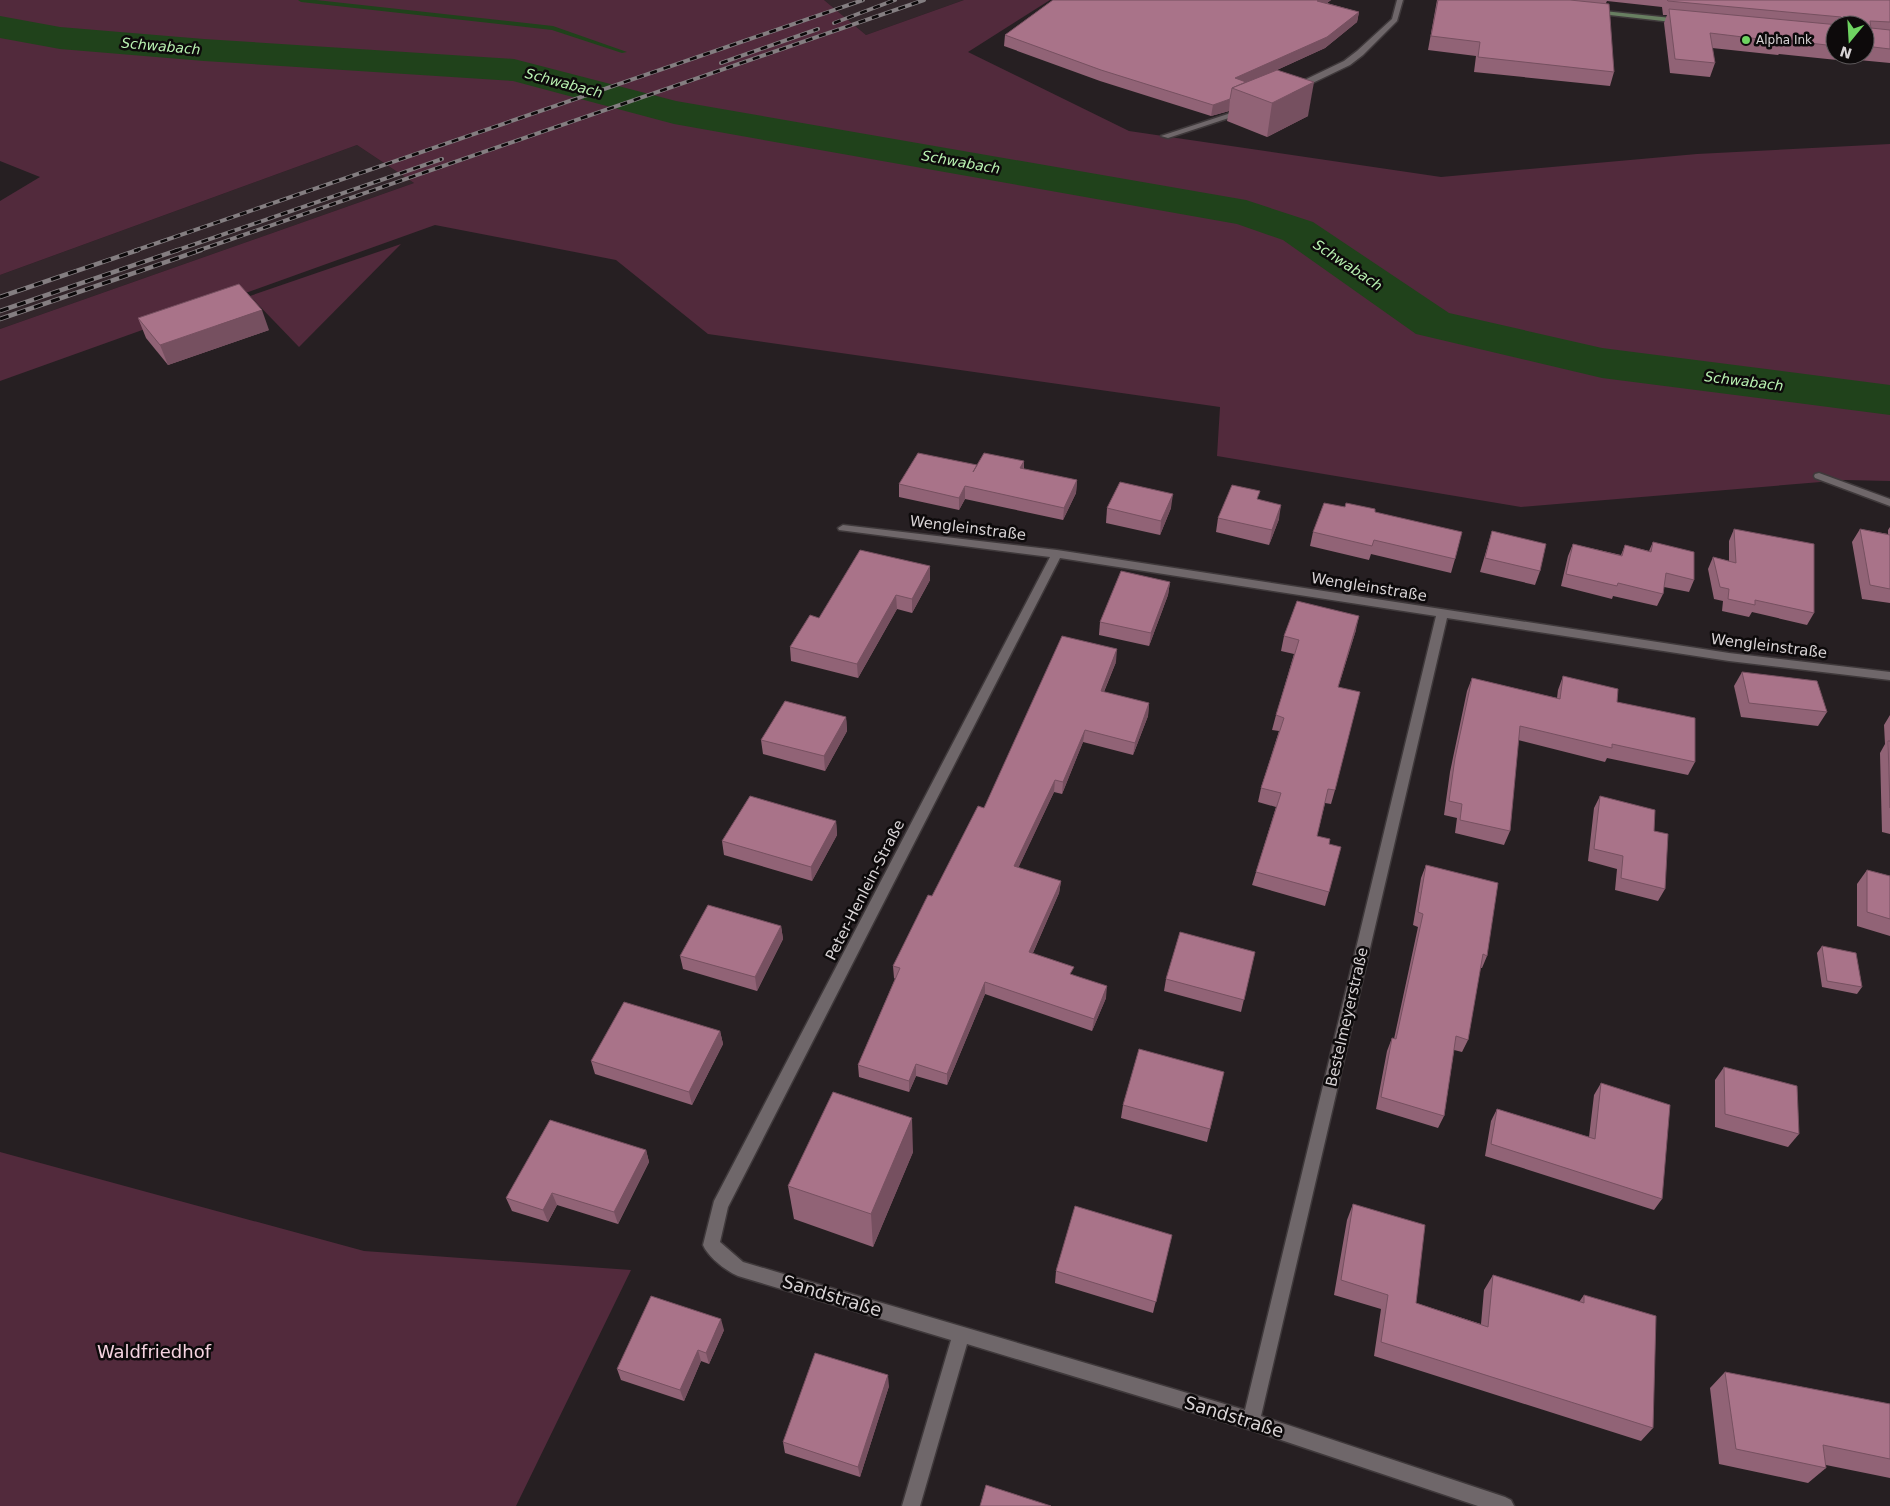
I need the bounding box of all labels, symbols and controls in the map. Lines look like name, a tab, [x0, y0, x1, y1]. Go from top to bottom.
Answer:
north arrow	[1825, 15, 1875, 65]
place label: Alpha Ink	[1756, 33, 1812, 47]
marker: Alpha Ink	[1740, 34, 1752, 46]
water label: Schwabach	[121, 35, 201, 57]
text: N	[1838, 43, 1854, 62]
water label: Schwabach	[524, 65, 604, 101]
water label: Schwabach	[920, 147, 1002, 177]
water label: Schwabach	[1311, 236, 1385, 294]
water label: Schwabach	[1704, 368, 1784, 394]
street label: Wengleinstraße	[909, 512, 1027, 544]
street label: Wengleinstraße	[1310, 569, 1428, 605]
street label: Wengleinstraße	[1710, 630, 1828, 662]
street label: Peter-Henlein-Straße	[822, 817, 908, 963]
street label: Bestelmeyerstraße	[1322, 946, 1372, 1088]
street label: Sandstraße	[780, 1270, 884, 1321]
park label: Waldfriedhof	[97, 1341, 212, 1362]
street label: Sandstraße	[1182, 1391, 1286, 1442]

